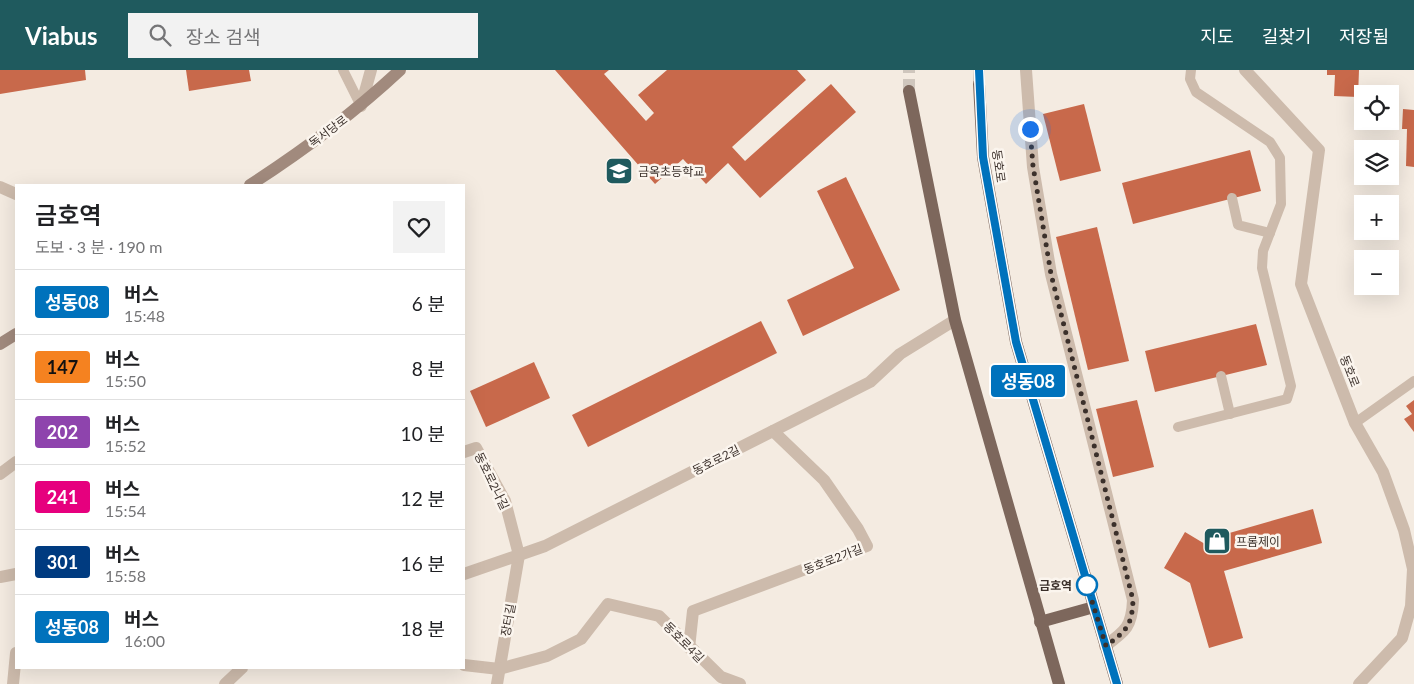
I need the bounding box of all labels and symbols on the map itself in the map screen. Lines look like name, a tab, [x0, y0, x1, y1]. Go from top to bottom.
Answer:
street label: 독서당로	[306, 112, 350, 150]
your location	[1018, 117, 1043, 142]
street label: 동호로	[989, 149, 1009, 183]
school or university icon: 금옥초등학교	[604, 156, 634, 186]
place label: 금옥초등학교	[638, 164, 704, 179]
street label: 동호로	[1337, 353, 1363, 389]
line badge: 성동08	[993, 365, 1063, 397]
street label: 동호로2길	[690, 442, 742, 478]
street label: 동호로2나길	[472, 450, 512, 512]
shop icon: 프롬제이	[1202, 526, 1232, 556]
place label: 프롬제이	[1236, 534, 1280, 549]
street label: 동호로2가길	[801, 541, 865, 577]
marker: 금호역	[1076, 574, 1098, 596]
place label: 금호역	[1039, 578, 1072, 593]
street label: 장터길	[498, 602, 518, 638]
street label: 동호로4길	[661, 619, 707, 665]

